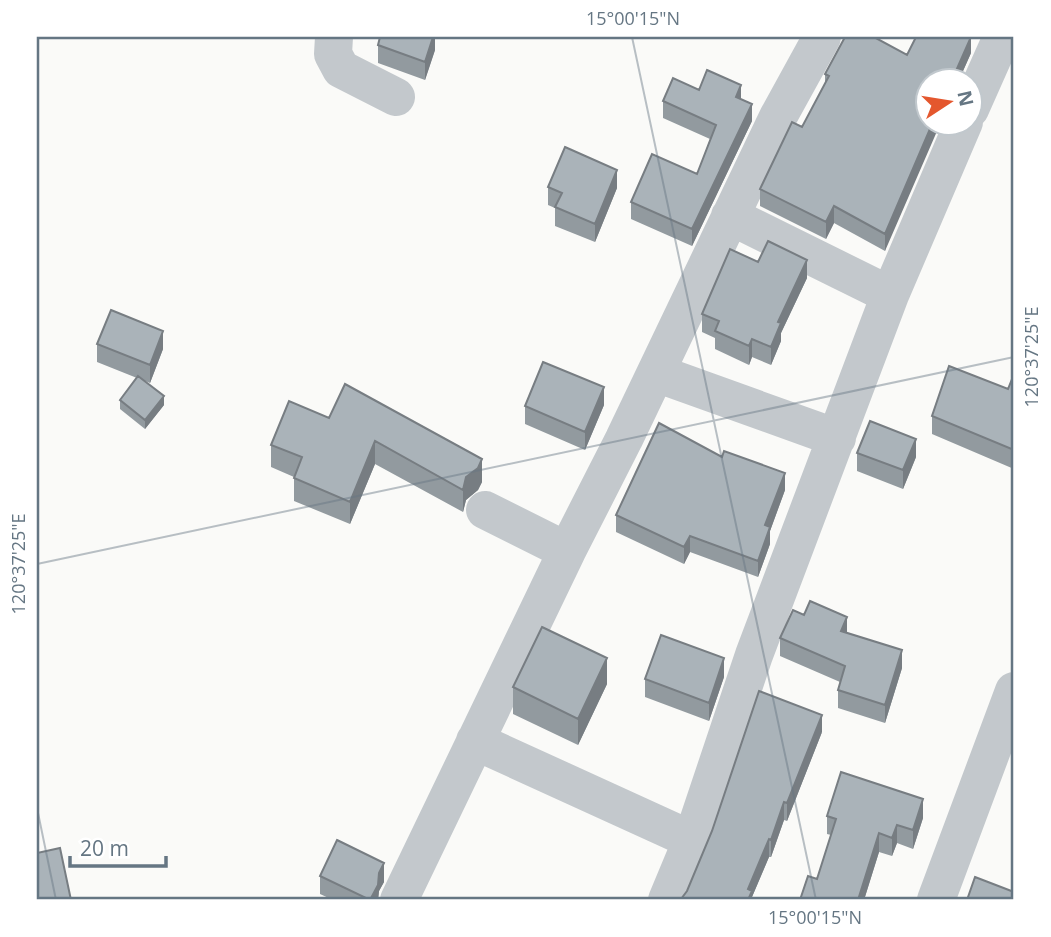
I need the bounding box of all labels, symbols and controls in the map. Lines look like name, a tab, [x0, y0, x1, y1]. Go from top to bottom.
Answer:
text: 15°00'15"N	[586, 6, 680, 30]
north arrow	[914, 66, 984, 136]
text: N	[951, 88, 980, 109]
text: 120°37'25"E	[1019, 307, 1043, 407]
text: 120°37'25"E	[6, 514, 30, 614]
scale bar	[70, 825, 166, 869]
text: 20 m	[80, 834, 129, 862]
text: 15°00'15"N	[768, 905, 862, 929]

